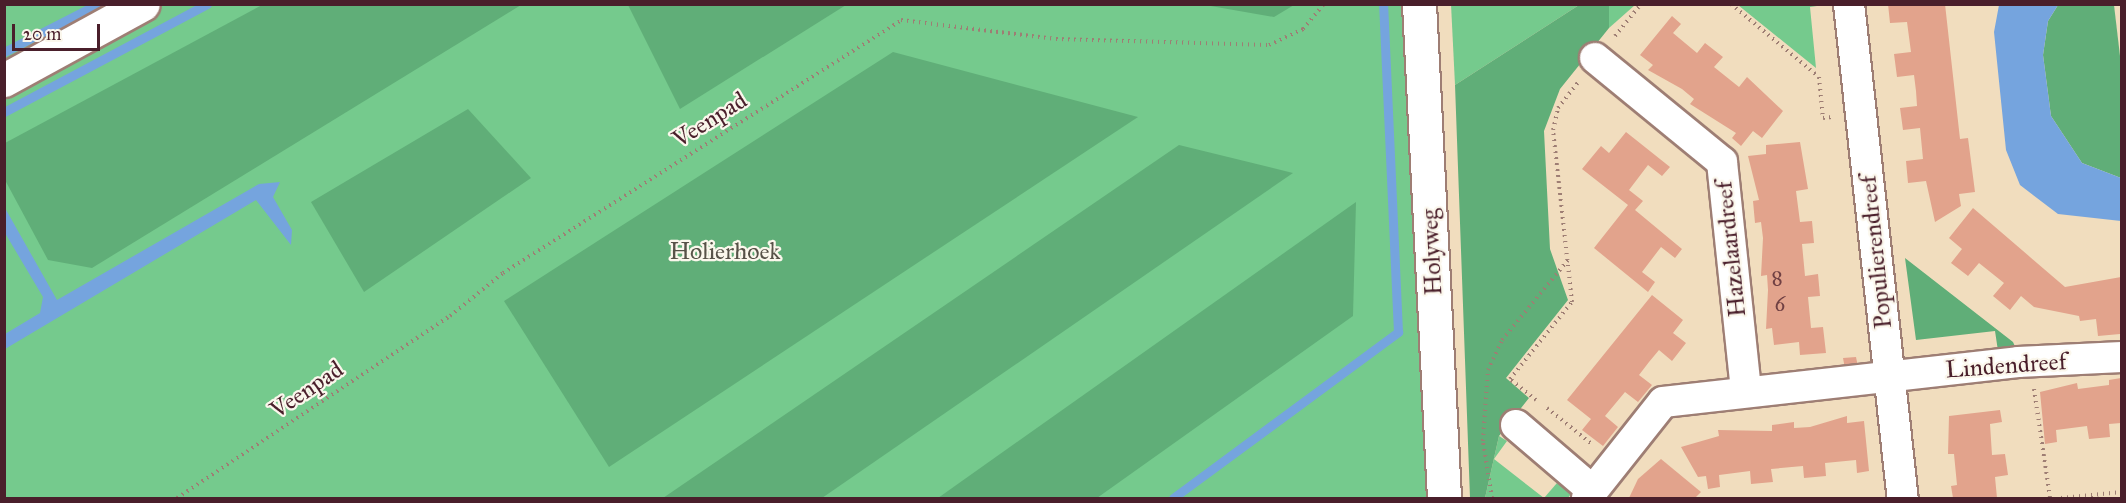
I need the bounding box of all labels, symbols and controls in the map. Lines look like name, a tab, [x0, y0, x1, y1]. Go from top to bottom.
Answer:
scale bar	[15, 12, 104, 50]
text: 20 m	[23, 23, 61, 45]
street label: Veenpad	[668, 86, 752, 154]
street label: Populierendreef	[1854, 174, 1898, 330]
street label: Hazelaardreef	[1710, 180, 1752, 318]
street label: Holyweg	[1415, 208, 1449, 296]
park label: Holierhoek	[670, 238, 780, 266]
house number: 8	[1771, 265, 1783, 291]
house number: 6	[1775, 291, 1785, 317]
street label: Lindendreef	[1944, 347, 2068, 385]
street label: Veenpad	[265, 355, 349, 425]

